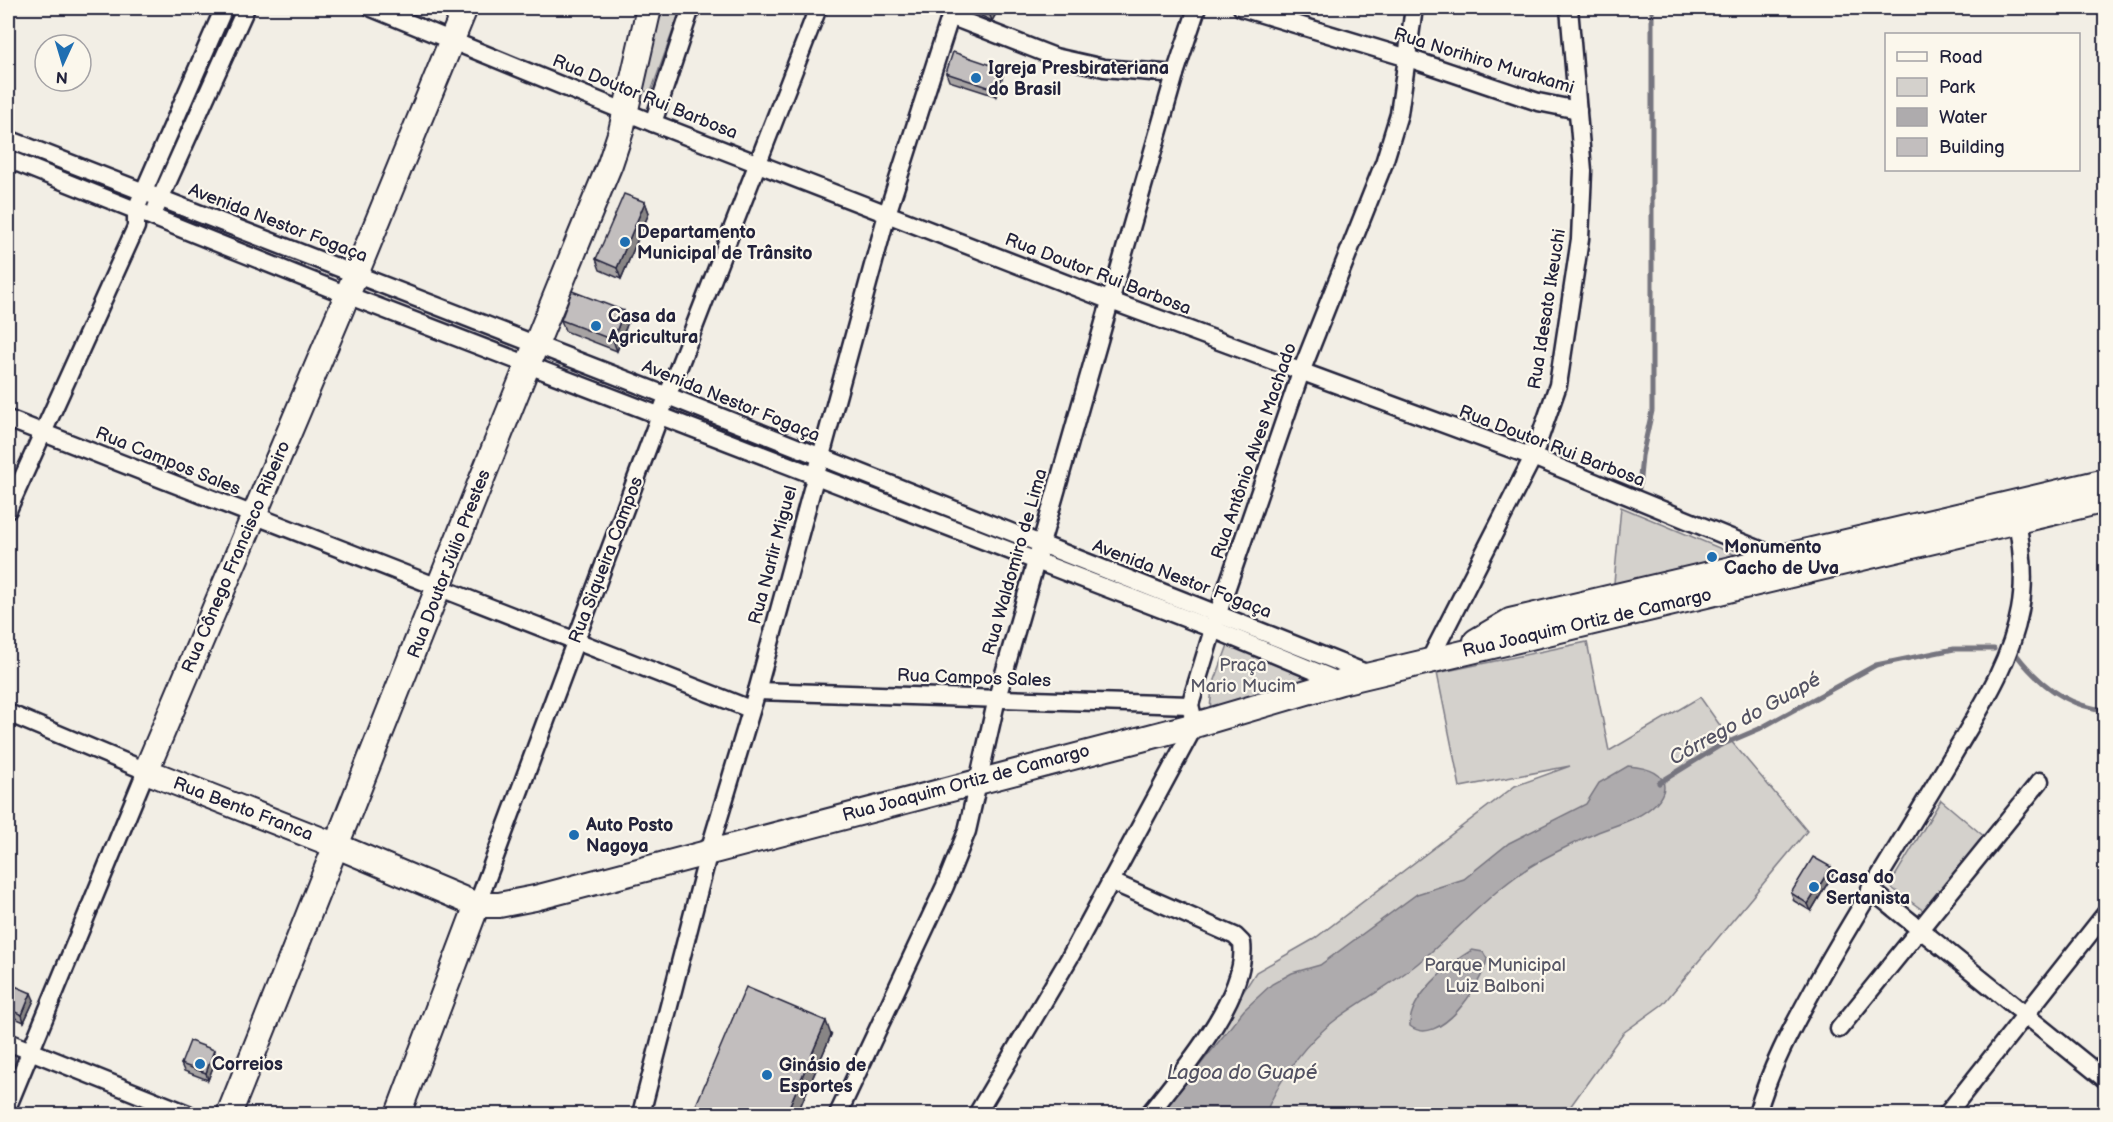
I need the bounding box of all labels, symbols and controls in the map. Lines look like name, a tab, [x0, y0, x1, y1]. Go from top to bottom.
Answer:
street label: Rua Norihiro Murakami	[1391, 24, 1577, 98]
north arrow	[33, 33, 93, 93]
legend	[1885, 33, 2080, 171]
text: Road	[1939, 47, 1983, 68]
street label: Rua Doutor Rui Barbosa	[549, 50, 741, 144]
place label: Igreja Presbirateriana do Brasil	[988, 58, 1169, 100]
text: N	[55, 67, 69, 86]
marker: Igreja Presbirateriana do Brasil	[969, 71, 983, 85]
text: Park	[1939, 77, 1975, 98]
text: Water	[1939, 107, 1987, 128]
text: Building	[1939, 137, 2005, 158]
street label: Avenida Nestor Fogaça	[186, 179, 370, 267]
place label: Departamento Municipal de Trânsito	[637, 222, 813, 264]
street label: Rua Idesato Ikeuchi	[1524, 227, 1570, 391]
street label: Rua Doutor Rui Barbosa	[1002, 229, 1194, 319]
marker: Departamento Municipal de Trânsito	[618, 235, 632, 249]
place label: Casa da Agricultura	[607, 306, 698, 348]
marker: Casa da Agricultura	[589, 319, 603, 333]
street label: Rua Antônio Alves Machado	[1207, 340, 1301, 562]
street label: Avenida Nestor Fogaça	[639, 356, 823, 446]
street label: Rua Doutor Rui Barbosa	[1456, 401, 1648, 491]
street label: Rua Campos Sales	[92, 422, 244, 500]
street label: Rua Cônego Francisco Ribeiro	[177, 438, 295, 676]
street label: Rua Waldomiro de Lima	[978, 466, 1052, 658]
street label: Rua Doutor Júlio Prestes	[403, 467, 495, 661]
street label: Rua Siqueira Campos	[565, 474, 647, 646]
street label: Rua Narlir Miguel	[744, 483, 802, 627]
street label: Avenida Nestor Fogaça	[1090, 535, 1274, 623]
place label: Monumento Cacho de Uva	[1724, 537, 1839, 579]
marker: Monumento Cacho de Uva	[1705, 550, 1719, 564]
street label: Rua Joaquim Ortiz de Camargo	[1460, 584, 1714, 662]
park label: Praça Mario Mucim	[1190, 655, 1296, 697]
street label: Rua Campos Sales	[896, 665, 1052, 691]
water label: Córrego do Guapé	[1665, 667, 1825, 771]
street label: Rua Joaquim Ortiz de Camargo	[840, 740, 1092, 826]
street label: Rua Bento Franca	[170, 773, 316, 845]
place label: Auto Posto Nagoya	[585, 815, 673, 857]
marker: Auto Posto Nagoya	[567, 828, 581, 842]
place label: Casa do Sertanista	[1826, 867, 1910, 909]
marker: Casa do Sertanista	[1807, 880, 1821, 894]
park label: Parque Municipal Luiz Balboni	[1424, 955, 1566, 997]
place label: Correios	[212, 1054, 283, 1075]
place label: Ginásio de Esportes	[779, 1055, 866, 1097]
marker: Correios	[193, 1057, 207, 1071]
water label: Lagoa do Guapé	[1167, 1061, 1318, 1085]
marker: Ginásio de Esportes	[760, 1068, 774, 1082]

